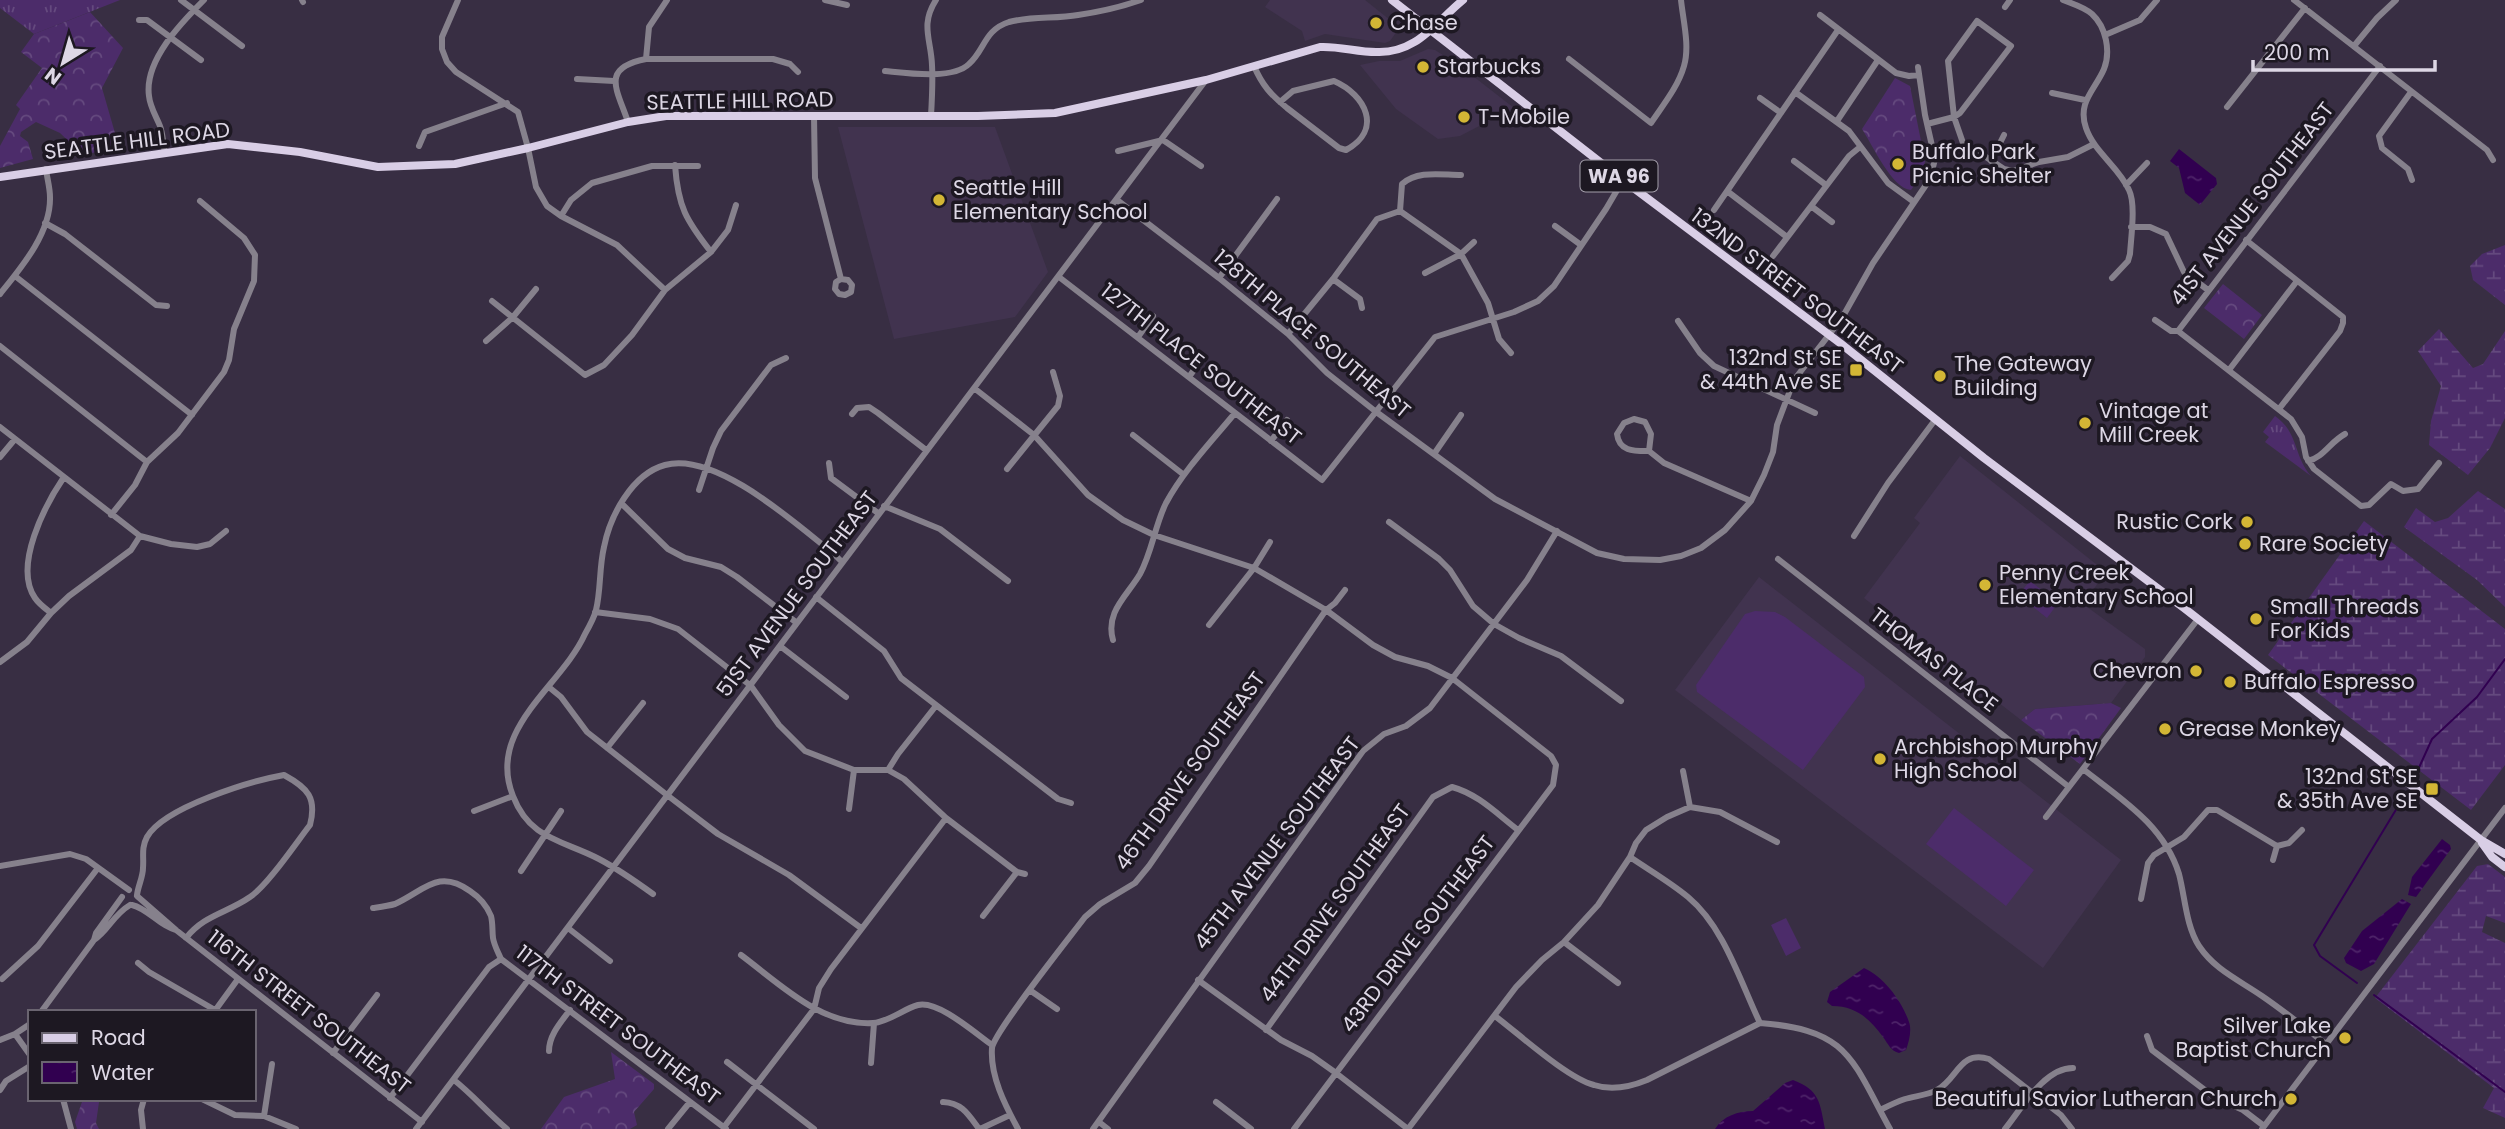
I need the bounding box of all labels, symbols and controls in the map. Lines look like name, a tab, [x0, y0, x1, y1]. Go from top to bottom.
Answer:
place label: Chase	[1390, 8, 1458, 37]
marker: Chase	[1368, 15, 1384, 31]
north arrow	[28, 28, 98, 98]
scale bar	[2253, 28, 2435, 72]
text: 200 m	[2264, 38, 2330, 67]
place label: Starbucks	[1437, 52, 1541, 81]
marker: Starbucks	[1415, 59, 1431, 75]
text: N	[39, 61, 67, 91]
street label: SEATTLE HILL ROAD	[646, 84, 834, 117]
street label: 41ST AVENUE SOUTHEAST	[2163, 96, 2340, 312]
place label: T-Mobile	[1478, 102, 1570, 131]
marker: T-Mobile	[1456, 109, 1472, 125]
street label: SEATTLE HILL ROAD	[42, 115, 232, 166]
place label: Buffalo Park Picnic Shelter	[1912, 137, 2052, 190]
marker: Buffalo Park Picnic Shelter	[1890, 156, 1906, 172]
road number: WA 96	[1580, 160, 1658, 192]
place label: Seattle Hill Elementary School	[953, 173, 1148, 226]
marker: Seattle Hill Elementary School	[931, 192, 947, 208]
street label: 132ND STREET SOUTHEAST	[1685, 201, 1909, 380]
street label: 128TH PLACE SOUTHEAST	[1208, 242, 1417, 425]
street label: 127TH PLACE SOUTHEAST	[1095, 276, 1308, 451]
place label: 132nd St SE & 44th Ave SE	[1700, 343, 1842, 396]
place label: The Gateway Building	[1954, 349, 2092, 402]
marker: 132nd St SE & 44th Ave SE	[1848, 362, 1864, 378]
marker: The Gateway Building	[1932, 368, 1948, 384]
place label: Vintage at Mill Creek	[2099, 396, 2208, 449]
marker: Vintage at Mill Creek	[2077, 415, 2093, 431]
street label: 51ST AVENUE SOUTHEAST	[709, 485, 884, 703]
place label: Rustic Cork	[2116, 507, 2233, 536]
marker: Rustic Cork	[2239, 514, 2255, 530]
place label: Rare Society	[2259, 529, 2389, 558]
marker: Rare Society	[2237, 536, 2253, 552]
place label: Penny Creek Elementary School	[1999, 558, 2194, 611]
marker: Penny Creek Elementary School	[1977, 577, 1993, 593]
place label: Small Threads For Kids	[2270, 592, 2419, 645]
street label: THOMAS PLACE	[1864, 600, 2004, 719]
marker: Small Threads For Kids	[2248, 611, 2264, 627]
place label: Chevron	[2093, 656, 2182, 685]
marker: Chevron	[2188, 663, 2204, 679]
street label: 46TH DRIVE SOUTHEAST	[1108, 666, 1272, 876]
place label: Buffalo Espresso	[2244, 667, 2415, 696]
marker: Buffalo Espresso	[2222, 674, 2238, 690]
place label: Grease Monkey	[2179, 714, 2341, 743]
marker: Grease Monkey	[2157, 721, 2173, 737]
street label: 45TH AVENUE SOUTHEAST	[1187, 730, 1366, 955]
place label: Archbishop Murphy High School	[1894, 732, 2098, 785]
marker: Archbishop Murphy High School	[1872, 751, 1888, 767]
place label: 132nd St SE & 35th Ave SE	[2277, 762, 2418, 815]
marker: 132nd St SE & 35th Ave SE	[2424, 781, 2440, 797]
street label: 44TH DRIVE SOUTHEAST	[1253, 798, 1417, 1008]
street label: 43RD DRIVE SOUTHEAST	[1334, 829, 1501, 1038]
street label: 116TH STREET SOUTHEAST	[202, 923, 417, 1100]
street label: 117TH STREET SOUTHEAST	[510, 938, 726, 1111]
legend	[28, 1010, 256, 1101]
place label: Silver Lake Baptist Church	[2176, 1011, 2331, 1064]
text: Road	[91, 1023, 146, 1052]
marker: Silver Lake Baptist Church	[2337, 1030, 2353, 1046]
text: Water	[91, 1058, 154, 1087]
place label: Beautiful Savior Lutheran Church	[1934, 1084, 2277, 1113]
marker: Beautiful Savior Lutheran Church	[2283, 1091, 2299, 1107]

